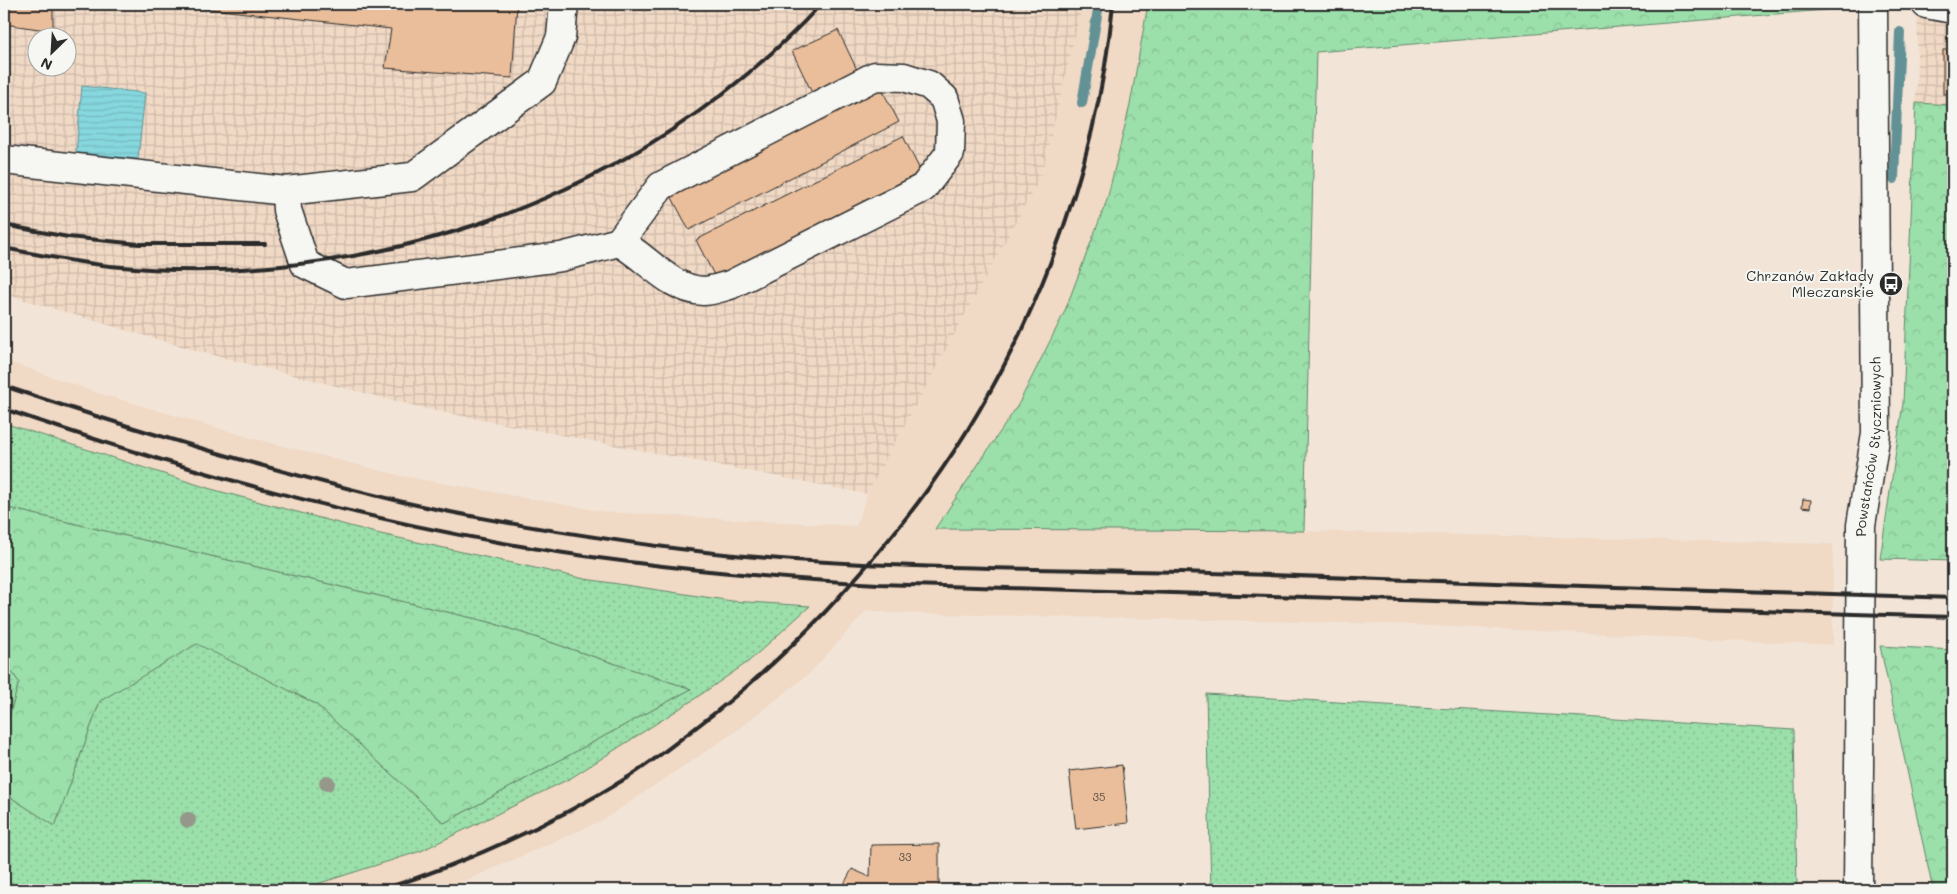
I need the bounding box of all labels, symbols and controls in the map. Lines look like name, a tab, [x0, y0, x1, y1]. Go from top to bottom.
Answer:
north arrow	[28, 28, 78, 78]
text: N	[37, 53, 55, 75]
place label: Chrzanów Zakłady Mleczarskie	[1746, 266, 1874, 301]
bus stop icon: Chrzanów Zakłady Mleczarskie	[1878, 271, 1904, 297]
street label: Powstańców Styczniowych	[1851, 356, 1885, 537]
house number: 35	[1093, 789, 1105, 804]
house number: 33	[899, 849, 912, 864]

